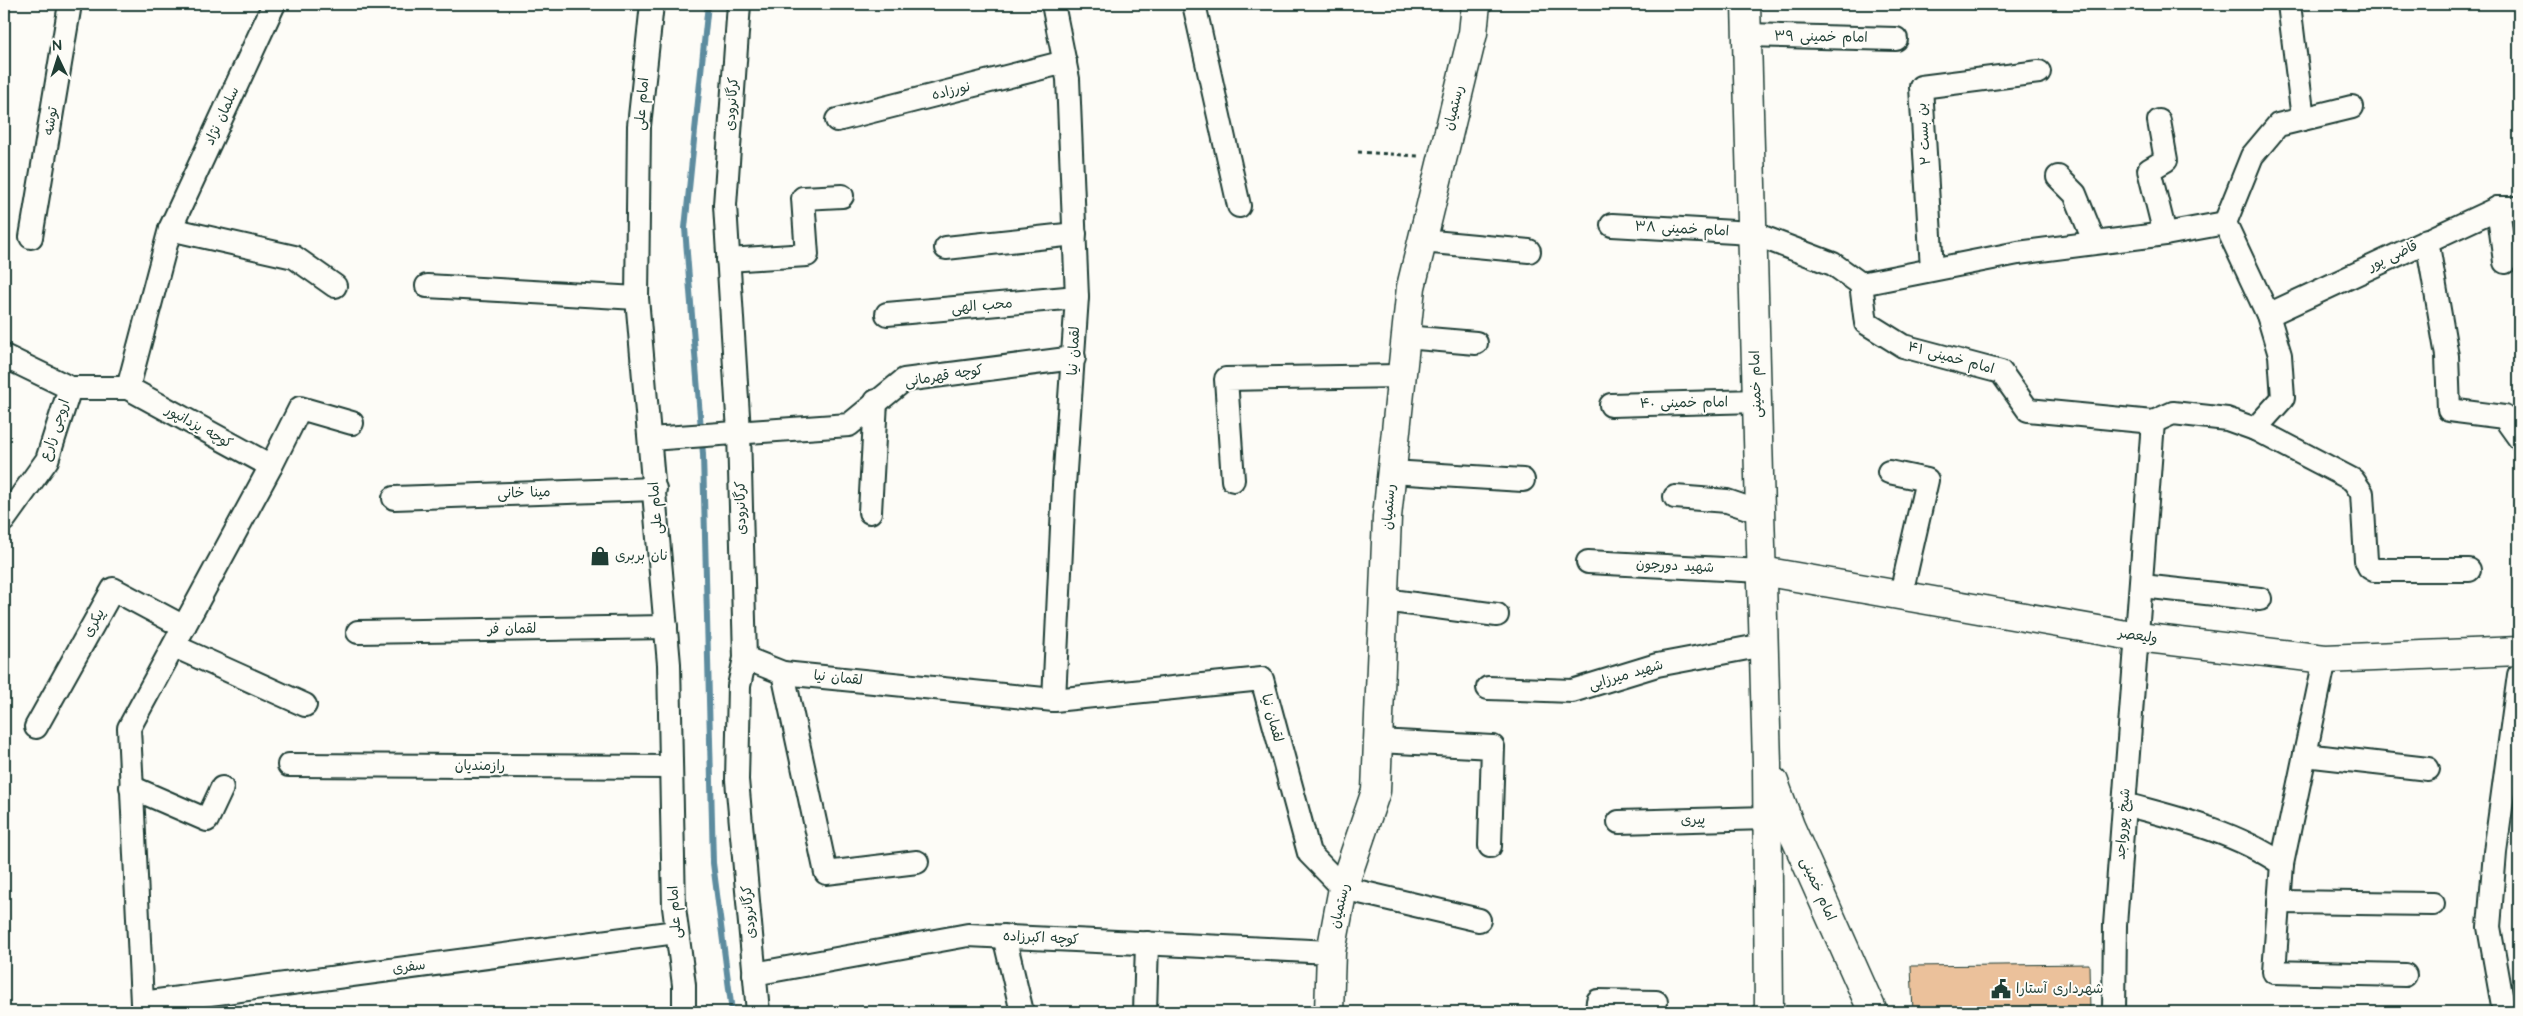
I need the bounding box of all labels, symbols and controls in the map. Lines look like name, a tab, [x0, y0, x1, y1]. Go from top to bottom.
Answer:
street label: امام خمینی ۳۹	[1774, 26, 1868, 48]
north arrow	[32, 32, 82, 82]
text: N	[52, 36, 62, 56]
street label: امام علی	[630, 77, 654, 131]
street label: کرگانرودی	[720, 77, 744, 131]
street label: نورزاده	[930, 77, 972, 105]
street label: سلمان نژاد	[200, 83, 244, 149]
street label: رستمیان	[1439, 83, 1469, 133]
street label: بن بست ۲	[1912, 102, 1936, 166]
street label: توشه	[39, 104, 63, 137]
street label: امام خمینی ۳۸	[1634, 217, 1730, 241]
street label: قاضی پور	[2364, 236, 2421, 277]
street label: محب الهی	[951, 293, 1013, 319]
street label: لقمان نیا	[1063, 326, 1085, 376]
street label: امام خمینی ۴۱	[1905, 337, 1997, 379]
street label: امام خمینی	[1745, 350, 1767, 418]
street label: کوچه قهرمانی	[903, 360, 985, 392]
street label: امام خمینی ۴۰	[1640, 392, 1728, 414]
street label: اروجی زارع	[35, 397, 75, 463]
street label: کوچه یزدانپور	[161, 400, 236, 454]
street label: امام علی	[644, 481, 668, 535]
street label: کرگانرودی	[731, 481, 751, 535]
street label: مینا خانی	[497, 482, 551, 504]
street label: رستمیان	[1377, 483, 1401, 531]
shop icon: نان بربری	[589, 545, 611, 567]
place label: نان بربری	[615, 546, 668, 566]
street label: شهید دورجون	[1635, 554, 1715, 578]
street label: پیکری	[78, 605, 110, 641]
street label: لقمان فر	[486, 619, 537, 639]
street label: ولیعصر	[2116, 623, 2159, 649]
street label: شهید میرزایی	[1586, 655, 1666, 695]
street label: لقمان نیا	[813, 665, 863, 691]
street label: لقمان نیا	[1256, 692, 1288, 744]
street label: رازمندیان	[455, 756, 505, 776]
street label: شیخ پورواجد	[2111, 787, 2135, 861]
street label: پیری	[1680, 810, 1706, 830]
street label: امام خمینی	[1795, 854, 1841, 924]
street label: رستمیان	[1325, 881, 1355, 931]
street label: کرگانرودی	[737, 884, 761, 940]
street label: امام علی	[663, 885, 687, 939]
street label: کوچه اکبرزاده	[1002, 926, 1080, 950]
street label: سفری	[391, 955, 427, 979]
public building icon: شهرداری آستارا	[1990, 978, 2012, 1000]
place label: شهرداری آستارا	[2016, 979, 2103, 999]

